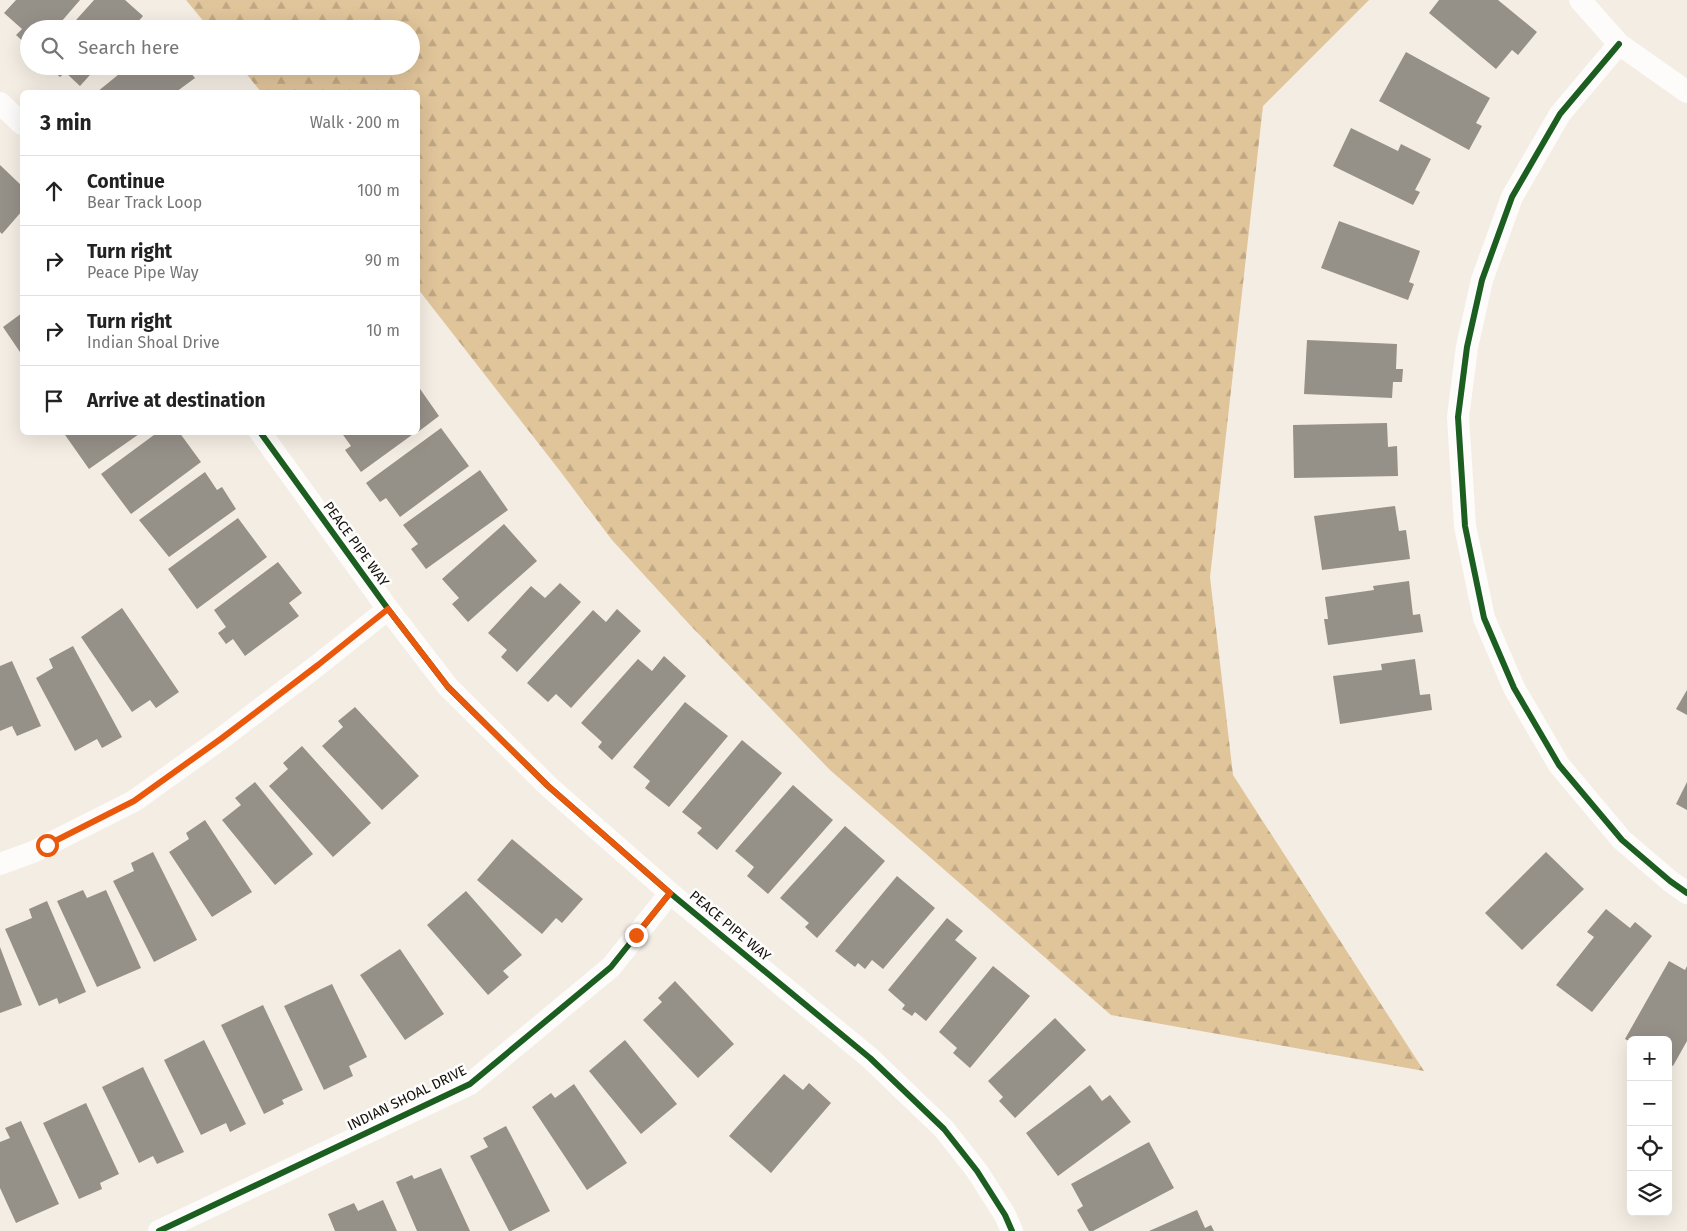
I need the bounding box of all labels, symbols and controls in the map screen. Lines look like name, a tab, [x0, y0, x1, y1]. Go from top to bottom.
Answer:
search box	[20, 20, 420, 75]
icon: search	[38, 34, 66, 62]
text: Search here	[78, 36, 179, 59]
text: 3 min	[40, 110, 92, 136]
text: Walk · 200 m	[310, 113, 400, 132]
text: Continue	[87, 170, 165, 193]
icon: ahead	[40, 177, 68, 205]
text: 100 m	[357, 181, 400, 200]
text: Bear Track Loop	[87, 193, 202, 212]
text: Turn right	[87, 240, 172, 263]
icon: right	[40, 247, 68, 275]
text: 90 m	[365, 251, 400, 270]
text: Peace Pipe Way	[87, 263, 199, 282]
text: Turn right	[87, 310, 172, 333]
icon: right	[40, 317, 68, 345]
text: 10 m	[366, 321, 400, 340]
text: Indian Shoal Drive	[87, 333, 220, 352]
icon: arrive	[40, 387, 68, 415]
text: Arrive at destination	[87, 389, 266, 412]
street label: PEACE PIPE WAY	[320, 498, 393, 590]
route start	[36, 834, 59, 857]
street label: PEACE PIPE WAY	[686, 887, 774, 965]
route end	[625, 924, 648, 947]
map controls	[1627, 1036, 1672, 1216]
button: +	[1627, 1036, 1672, 1081]
street label: INDIAN SHOAL DRIVE	[345, 1062, 469, 1134]
button: −	[1627, 1081, 1672, 1126]
button: locate	[1627, 1126, 1672, 1171]
button: layers	[1627, 1171, 1672, 1216]

